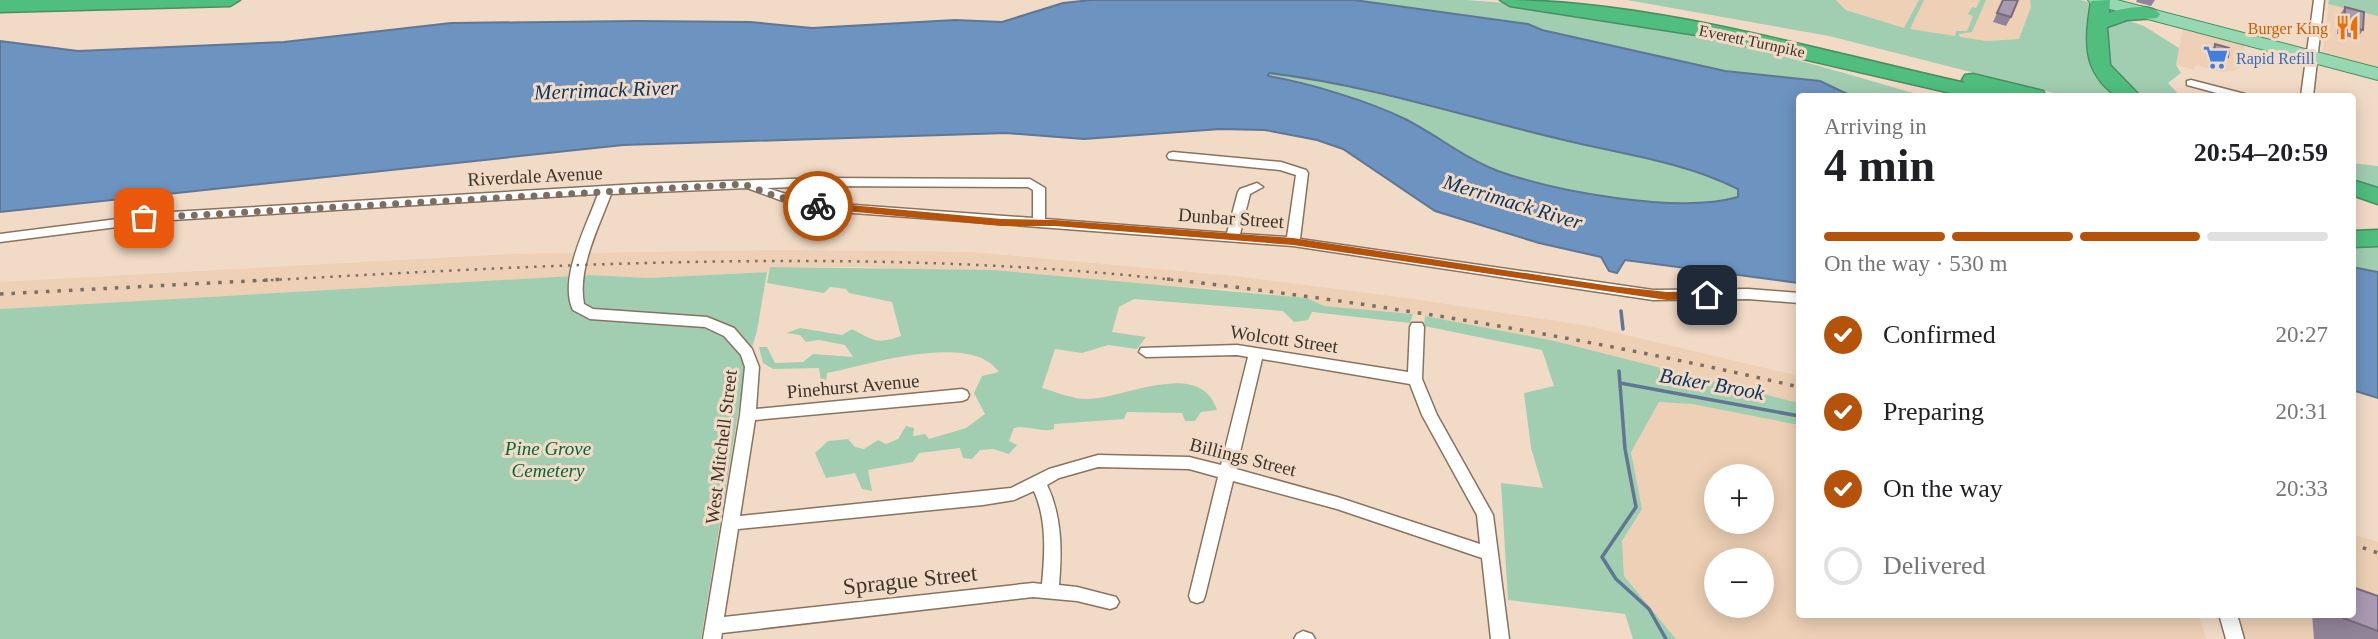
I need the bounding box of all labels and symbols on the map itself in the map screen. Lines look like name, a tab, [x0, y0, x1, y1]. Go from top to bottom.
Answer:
restaurant icon: Burger King	[2334, 14, 2362, 42]
place label: Burger King	[2248, 20, 2328, 38]
street label: Everett Turnpike	[1697, 21, 1807, 62]
supermarket icon: Rapid Refill	[2202, 44, 2230, 72]
place label: Rapid Refill	[2236, 50, 2315, 68]
water label: Merrimack River	[533, 75, 679, 105]
street label: Riverdale Avenue	[467, 162, 603, 190]
water label: Merrimack River	[1440, 169, 1586, 235]
courier	[783, 171, 853, 241]
pin	[114, 188, 174, 248]
street label: Dunbar Street	[1177, 204, 1285, 232]
pin	[1677, 265, 1737, 325]
street label: Wolcott Street	[1229, 321, 1340, 357]
water label: Baker Brook	[1658, 363, 1767, 405]
street label: West Mitchell Street	[701, 368, 741, 526]
street label: Pinehurst Avenue	[786, 370, 920, 402]
street label: Billings Street	[1187, 434, 1299, 481]
park label: Pine Grove Cemetery	[504, 438, 591, 481]
street label: Sprague Street	[842, 560, 979, 599]

